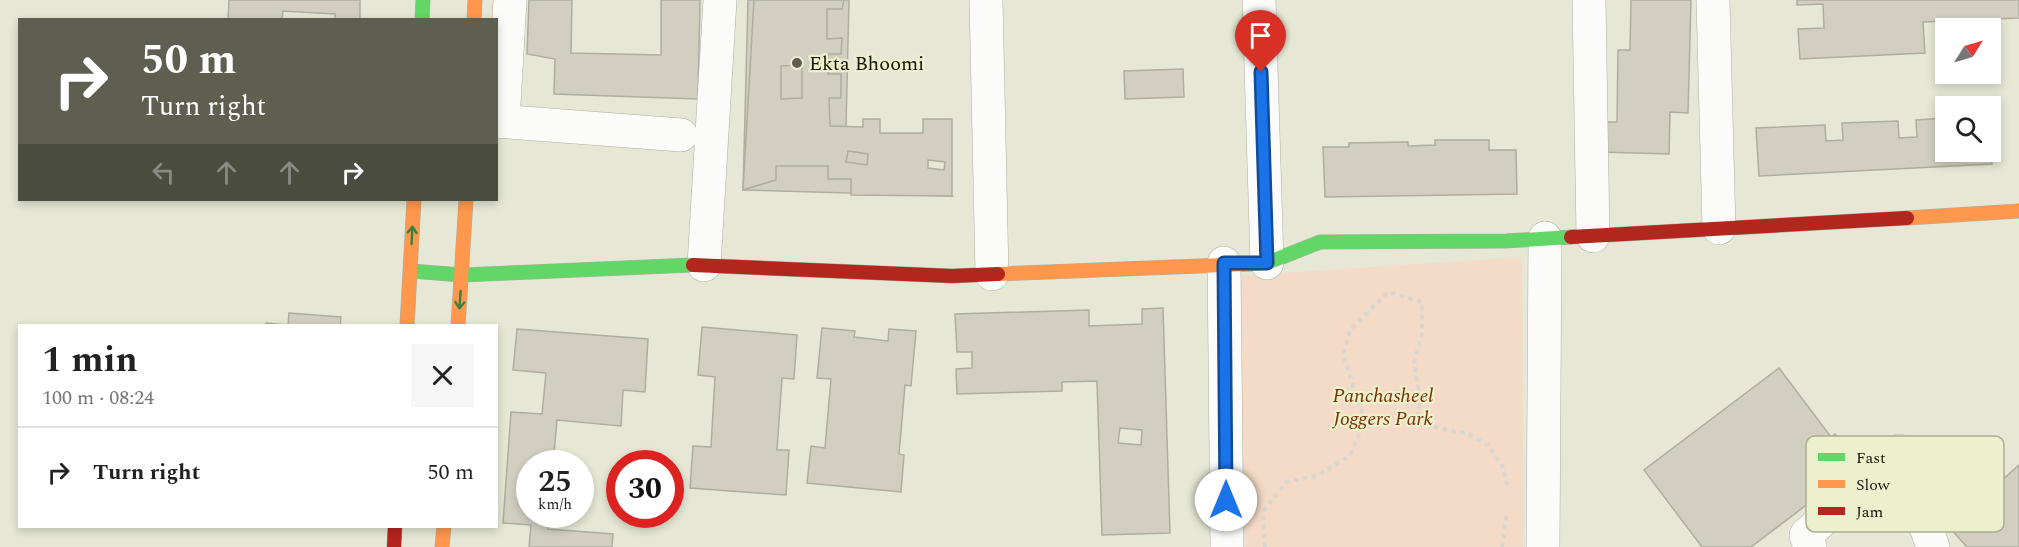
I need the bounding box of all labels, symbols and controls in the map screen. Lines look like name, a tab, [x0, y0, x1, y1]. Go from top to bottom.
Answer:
pin	[1235, 10, 1286, 72]
north arrow	[1935, 18, 2001, 84]
map controls	[1935, 18, 2001, 162]
icon: arrive	[1244, 19, 1277, 52]
text: 50 m	[141, 29, 236, 92]
icon: right	[42, 42, 120, 120]
place label: Ekta Bhoomi	[809, 49, 924, 79]
marker: Ekta Bhoomi	[790, 56, 804, 70]
text: Turn right	[141, 86, 266, 128]
button: search	[1935, 96, 2001, 162]
icon: left	[147, 156, 180, 189]
icon: ahead	[210, 156, 243, 189]
icon: ahead	[273, 156, 306, 189]
icon: right	[336, 156, 369, 189]
one-way arrow	[407, 226, 418, 246]
one-way arrow	[454, 289, 465, 309]
text: 1 min	[42, 333, 138, 388]
button: close	[411, 344, 474, 407]
park label: Panchasheel Joggers Park	[1331, 381, 1434, 434]
text: 100 m · 08:24	[42, 383, 154, 413]
legend	[1806, 436, 2004, 532]
text: Fast	[1856, 446, 1886, 470]
speed limit sign: 30	[606, 450, 684, 528]
icon: right	[42, 456, 75, 489]
text: Turn right	[93, 456, 200, 489]
text: 50 m	[428, 456, 474, 489]
text: 25	[538, 459, 572, 505]
position arrow	[1194, 468, 1258, 532]
text: Slow	[1856, 473, 1891, 497]
text: km/h	[538, 493, 572, 516]
text: Jam	[1856, 500, 1884, 524]

